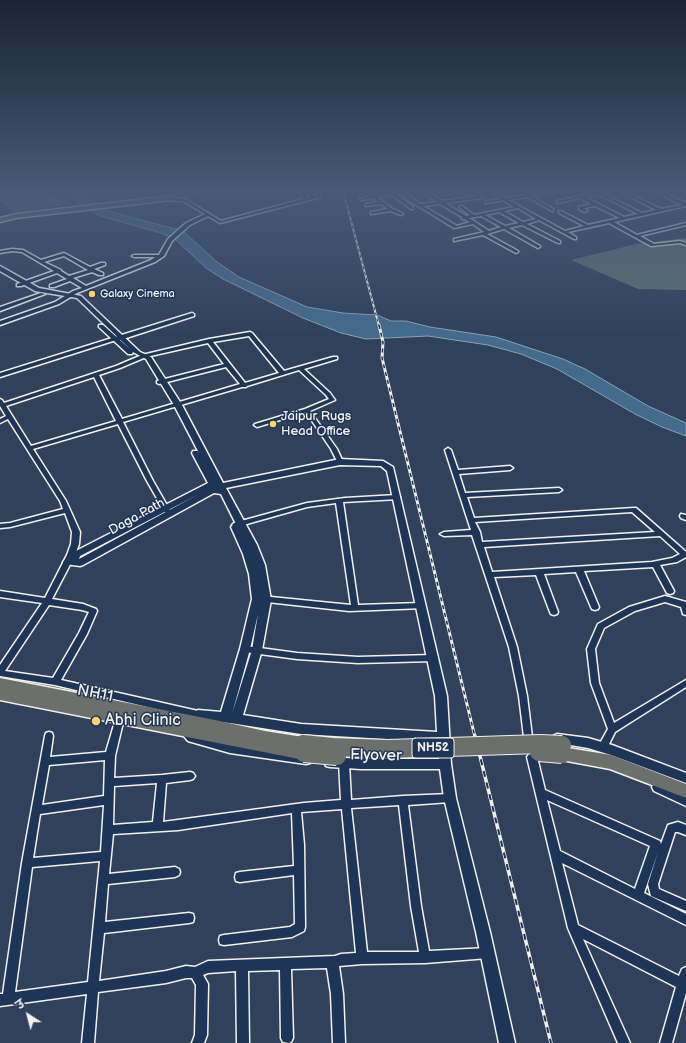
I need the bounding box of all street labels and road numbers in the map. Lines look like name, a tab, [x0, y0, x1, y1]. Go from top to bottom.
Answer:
street label: Daga Path	[106, 495, 168, 539]
street label: NH11	[75, 681, 115, 707]
road number: NH52	[412, 738, 454, 758]
street label: Flyover	[350, 746, 402, 766]

